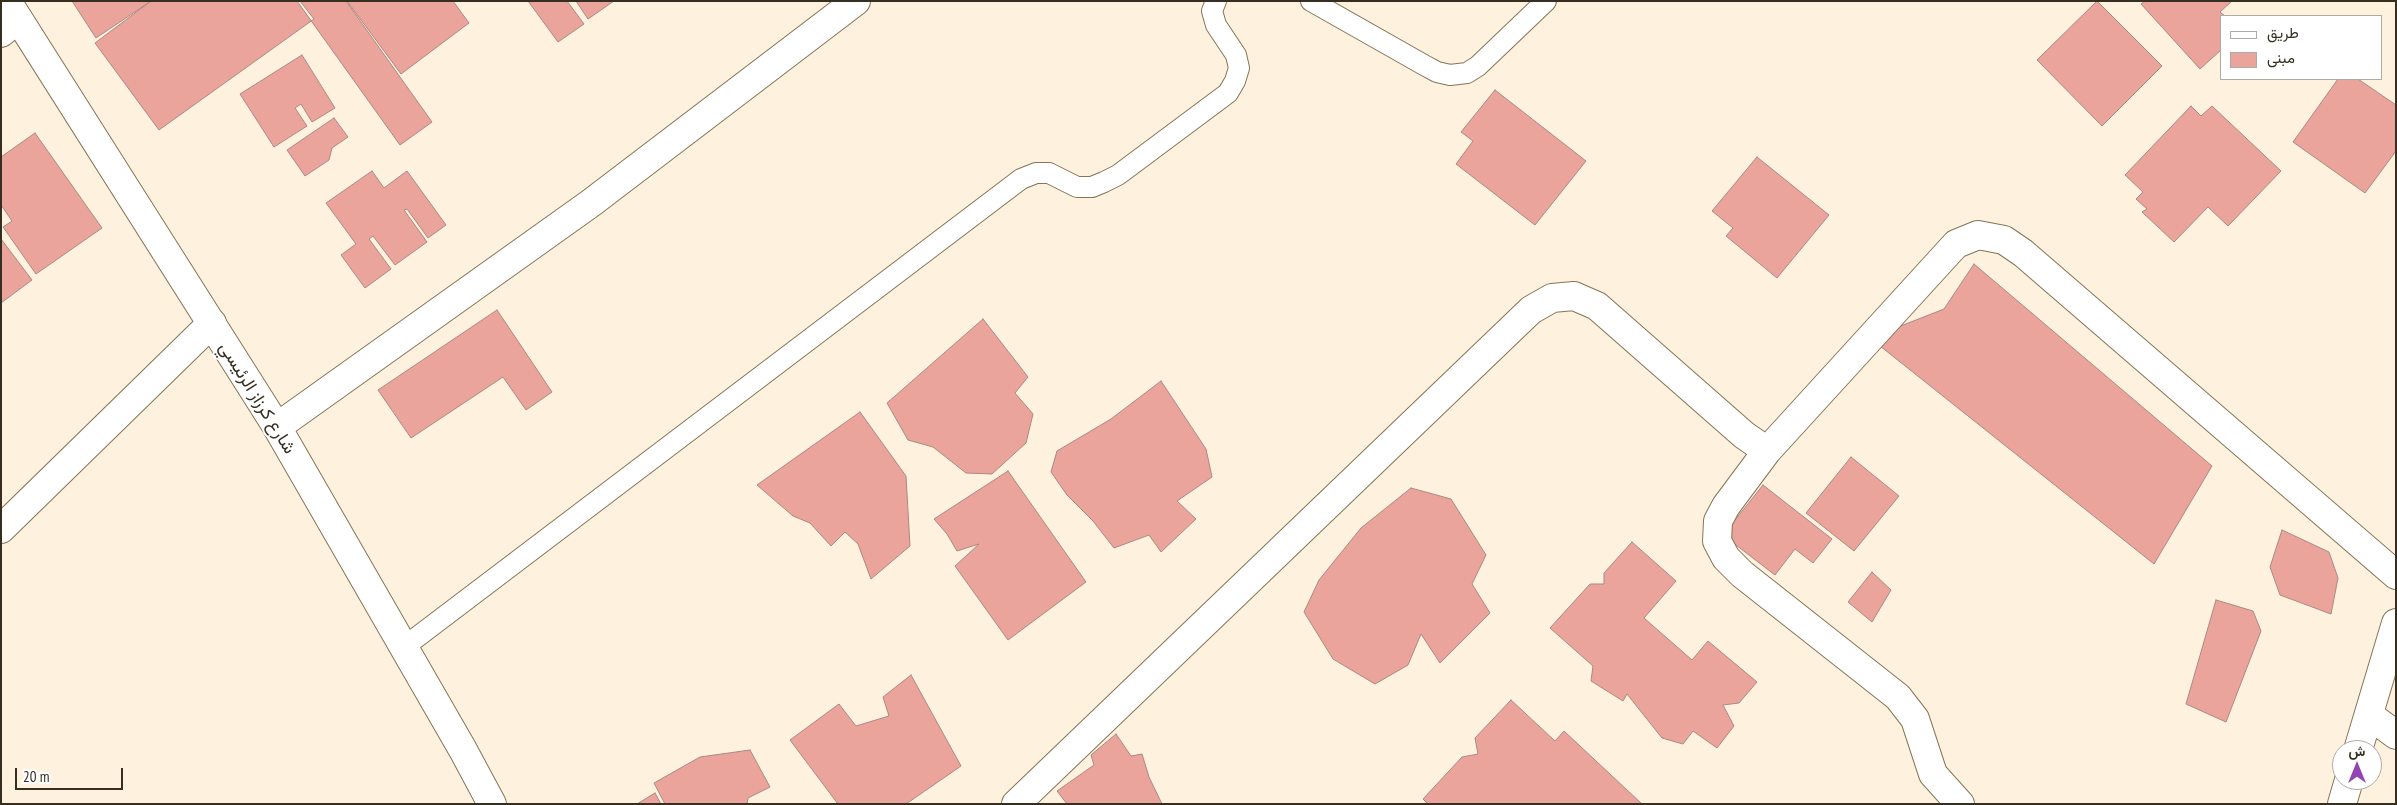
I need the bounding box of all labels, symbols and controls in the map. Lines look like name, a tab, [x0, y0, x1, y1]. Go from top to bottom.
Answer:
legend	[2220, 15, 2382, 80]
text: طريق	[2267, 23, 2299, 42]
text: مبنى	[2267, 48, 2295, 67]
street label: شارع كرزاز الرئيسي	[214, 338, 300, 458]
north arrow	[2332, 740, 2382, 790]
text: ش	[2349, 742, 2365, 760]
scale bar	[18, 758, 125, 790]
text: 20 m	[23, 767, 49, 786]

